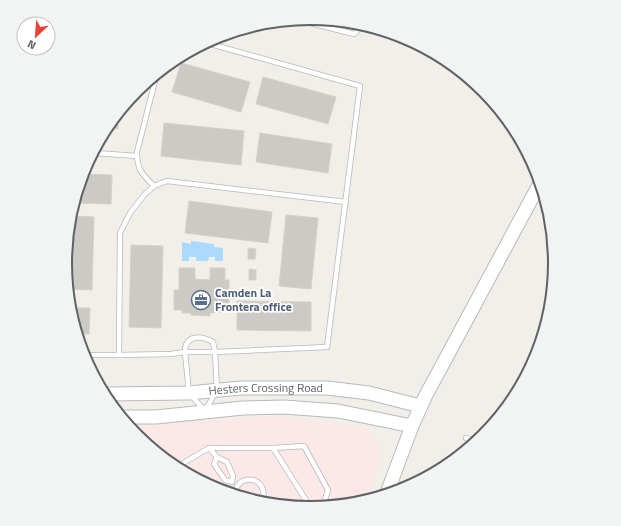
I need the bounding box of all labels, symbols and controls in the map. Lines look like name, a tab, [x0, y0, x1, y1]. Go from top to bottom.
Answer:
north arrow	[16, 16, 56, 56]
text: N	[25, 36, 39, 54]
place label: Camden La Frontera office	[215, 283, 292, 316]
office icon: Camden La Frontera office	[190, 289, 212, 311]
street label: Hesters Crossing Road	[208, 378, 323, 400]

